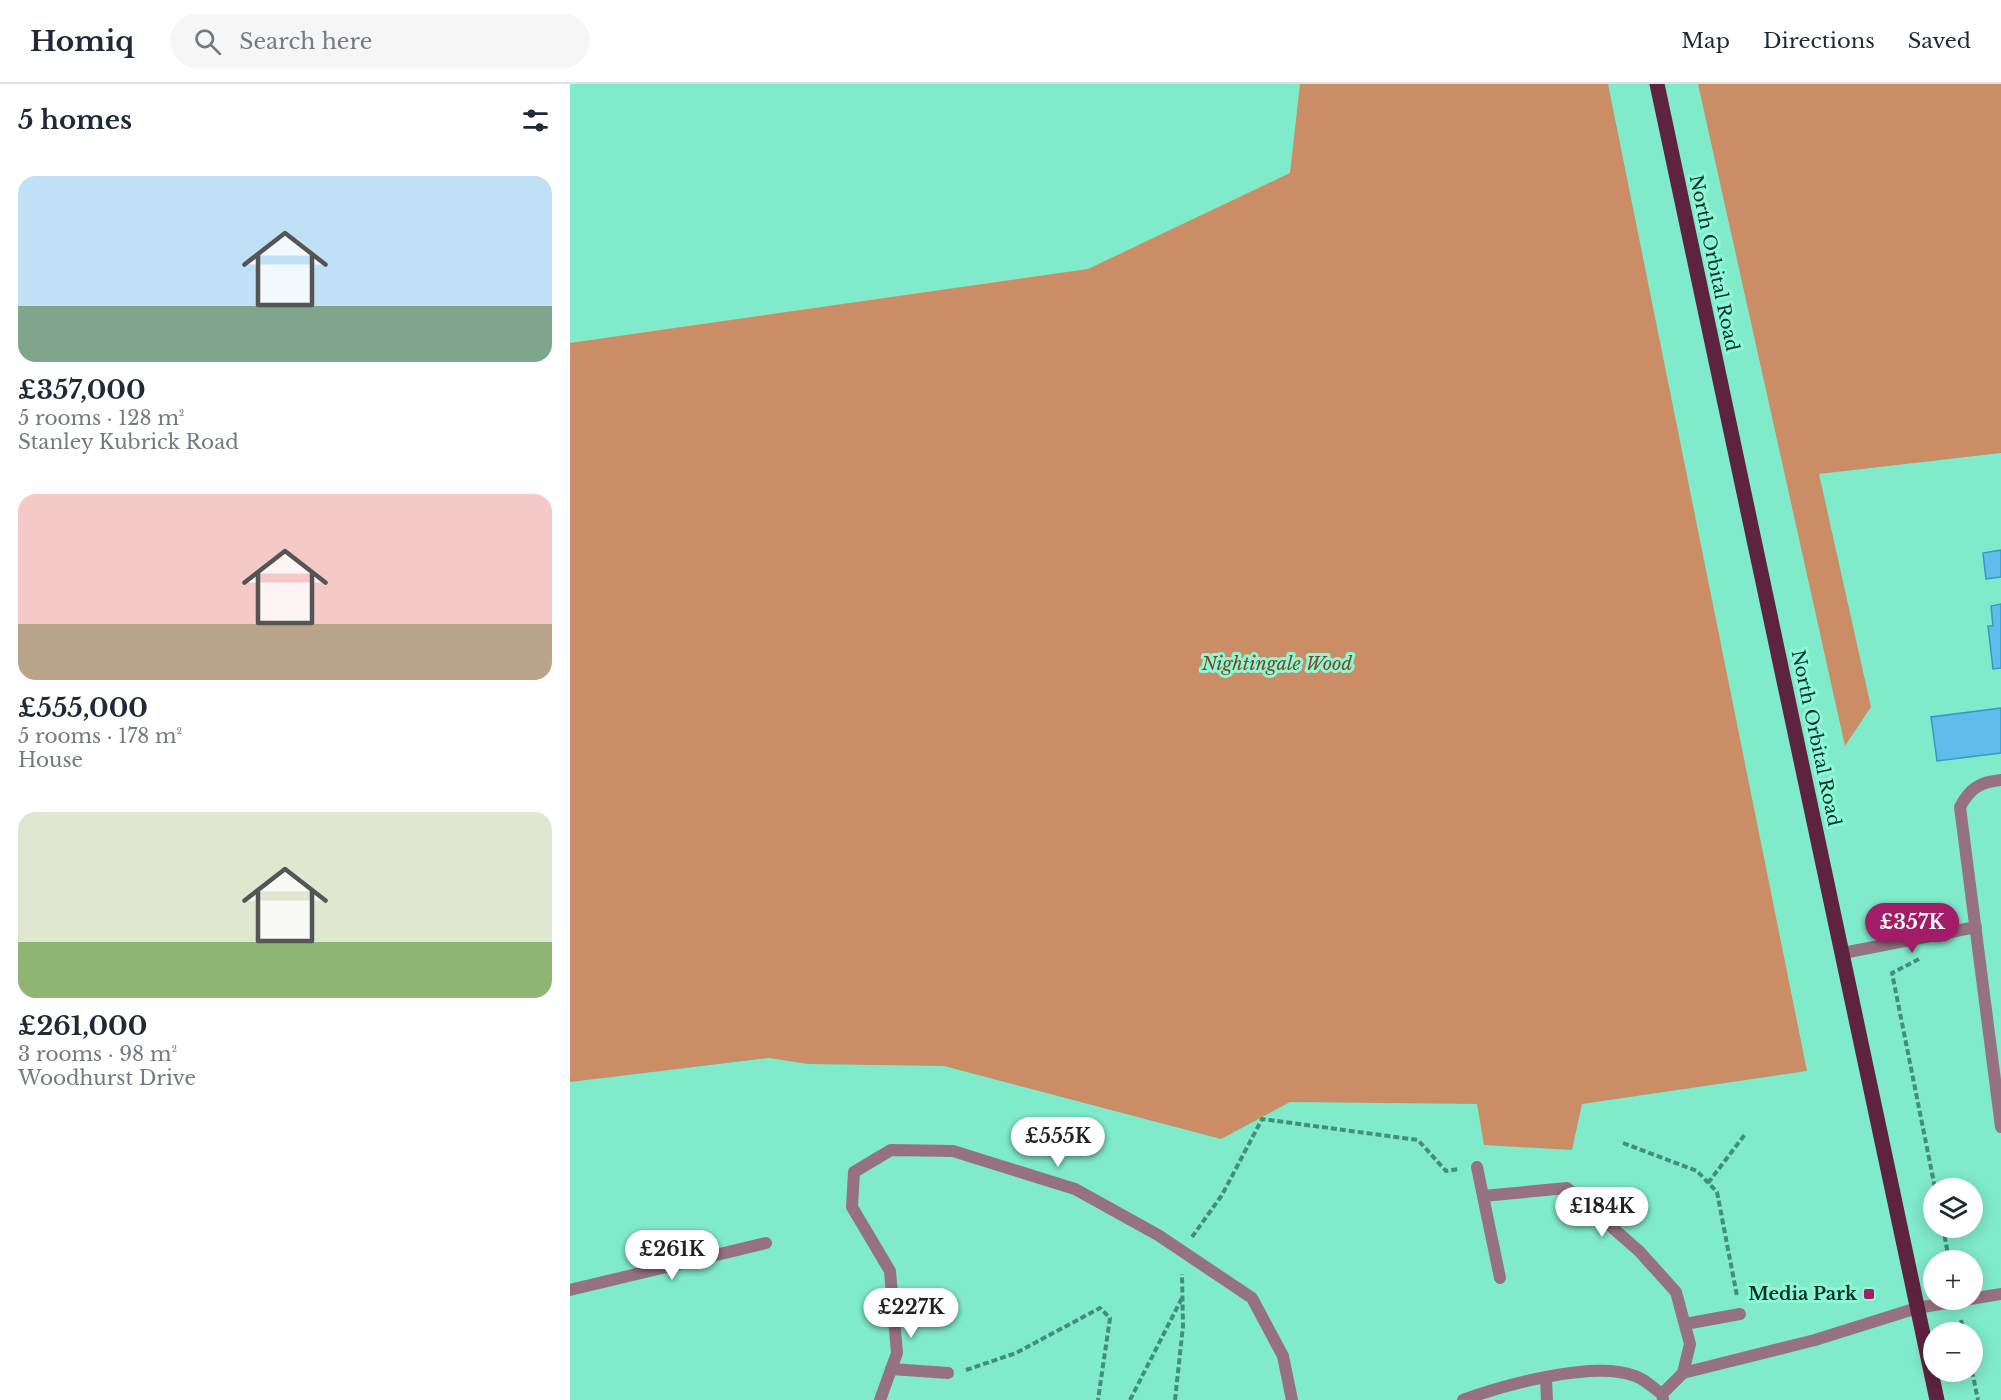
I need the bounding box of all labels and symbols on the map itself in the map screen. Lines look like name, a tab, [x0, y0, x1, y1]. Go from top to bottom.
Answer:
street label: North Orbital Road	[1685, 173, 1743, 353]
street label: North Orbital Road	[1787, 648, 1845, 828]
park label: Nightingale Wood	[1201, 653, 1352, 675]
pin: £357K	[1870, 903, 1954, 954]
pin: £555K	[1016, 1117, 1100, 1168]
pin: £184K	[1560, 1187, 1644, 1238]
pin: £261K	[630, 1230, 714, 1281]
place label: Media Park	[1748, 1283, 1858, 1305]
marker: Media Park	[1862, 1287, 1876, 1301]
pin: £227K	[869, 1288, 953, 1339]

